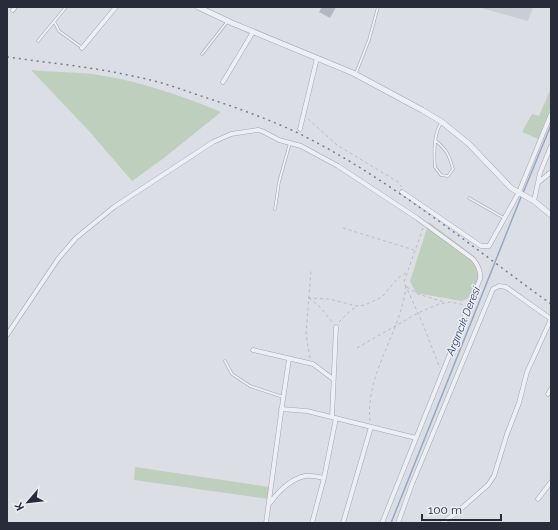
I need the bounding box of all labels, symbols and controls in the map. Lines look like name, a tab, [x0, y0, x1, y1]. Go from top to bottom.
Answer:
water label: Argıncık Deresi	[443, 284, 483, 358]
north arrow	[8, 482, 48, 522]
scale bar	[422, 496, 501, 522]
text: K	[12, 500, 27, 513]
text: 100 m	[428, 503, 462, 517]

